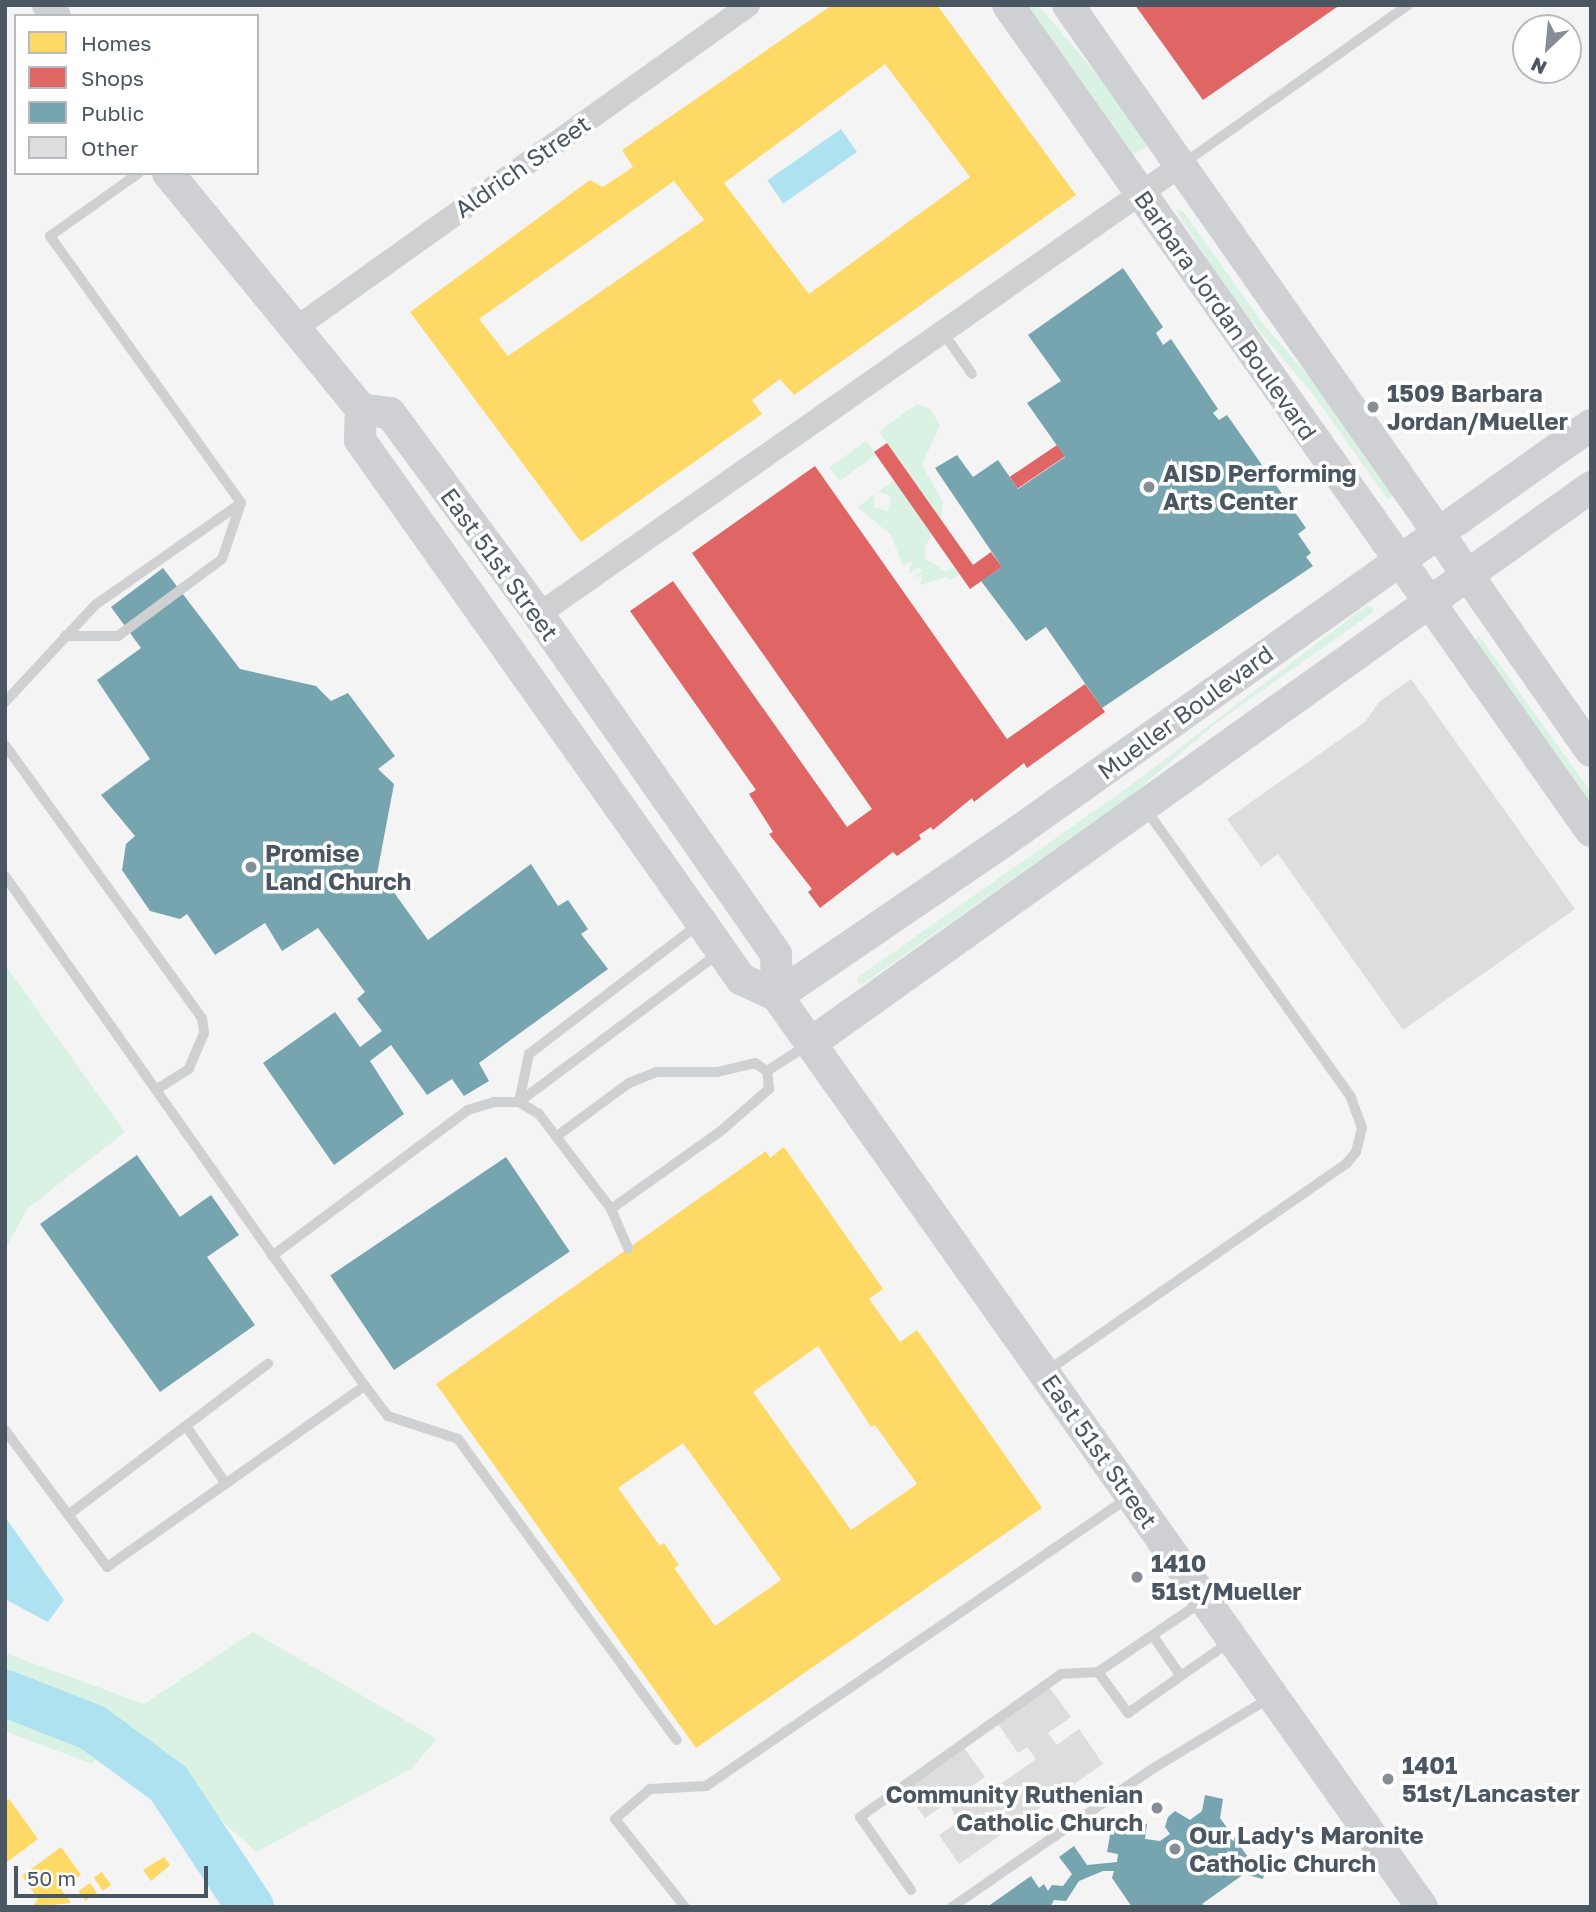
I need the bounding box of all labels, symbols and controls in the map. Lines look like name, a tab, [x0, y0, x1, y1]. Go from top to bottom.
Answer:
legend	[14, 14, 259, 175]
north arrow	[1512, 14, 1582, 84]
text: Homes	[81, 30, 151, 56]
text: N	[1527, 53, 1550, 80]
text: Shops	[81, 65, 144, 91]
text: Public	[81, 100, 144, 126]
street label: Aldrich Street	[449, 109, 595, 223]
text: Other	[81, 135, 138, 161]
street label: Barbara Jordan Boulevard	[1129, 185, 1323, 445]
place label: 1509 Barbara Jordan/Mueller	[1387, 379, 1568, 435]
marker: 1509 Barbara Jordan/Mueller	[1365, 399, 1381, 415]
place label: AISD Performing Arts Center	[1163, 459, 1357, 515]
marker: AISD Performing Arts Center	[1141, 479, 1157, 495]
street label: East 51st Street	[435, 482, 565, 646]
street label: Mueller Boulevard	[1092, 639, 1278, 785]
place label: Promise Land Church	[265, 839, 411, 895]
marker: Promise Land Church	[243, 859, 259, 875]
street label: East 51st Street	[1036, 1369, 1164, 1533]
place label: 1410 51st/Mueller	[1151, 1549, 1302, 1605]
marker: 1410 51st/Mueller	[1129, 1569, 1145, 1585]
place label: 1401 51st/Lancaster	[1402, 1751, 1580, 1807]
marker: 1401 51st/Lancaster	[1380, 1771, 1396, 1787]
place label: Community Ruthenian Catholic Church	[886, 1780, 1143, 1836]
marker: Community Ruthenian Catholic Church	[1149, 1800, 1165, 1816]
place label: Our Lady's Maronite Catholic Church	[1189, 1821, 1424, 1877]
marker: Our Lady's Maronite Catholic Church	[1167, 1841, 1183, 1857]
scale bar	[18, 1853, 212, 1897]
text: 50 m	[27, 1865, 76, 1891]

